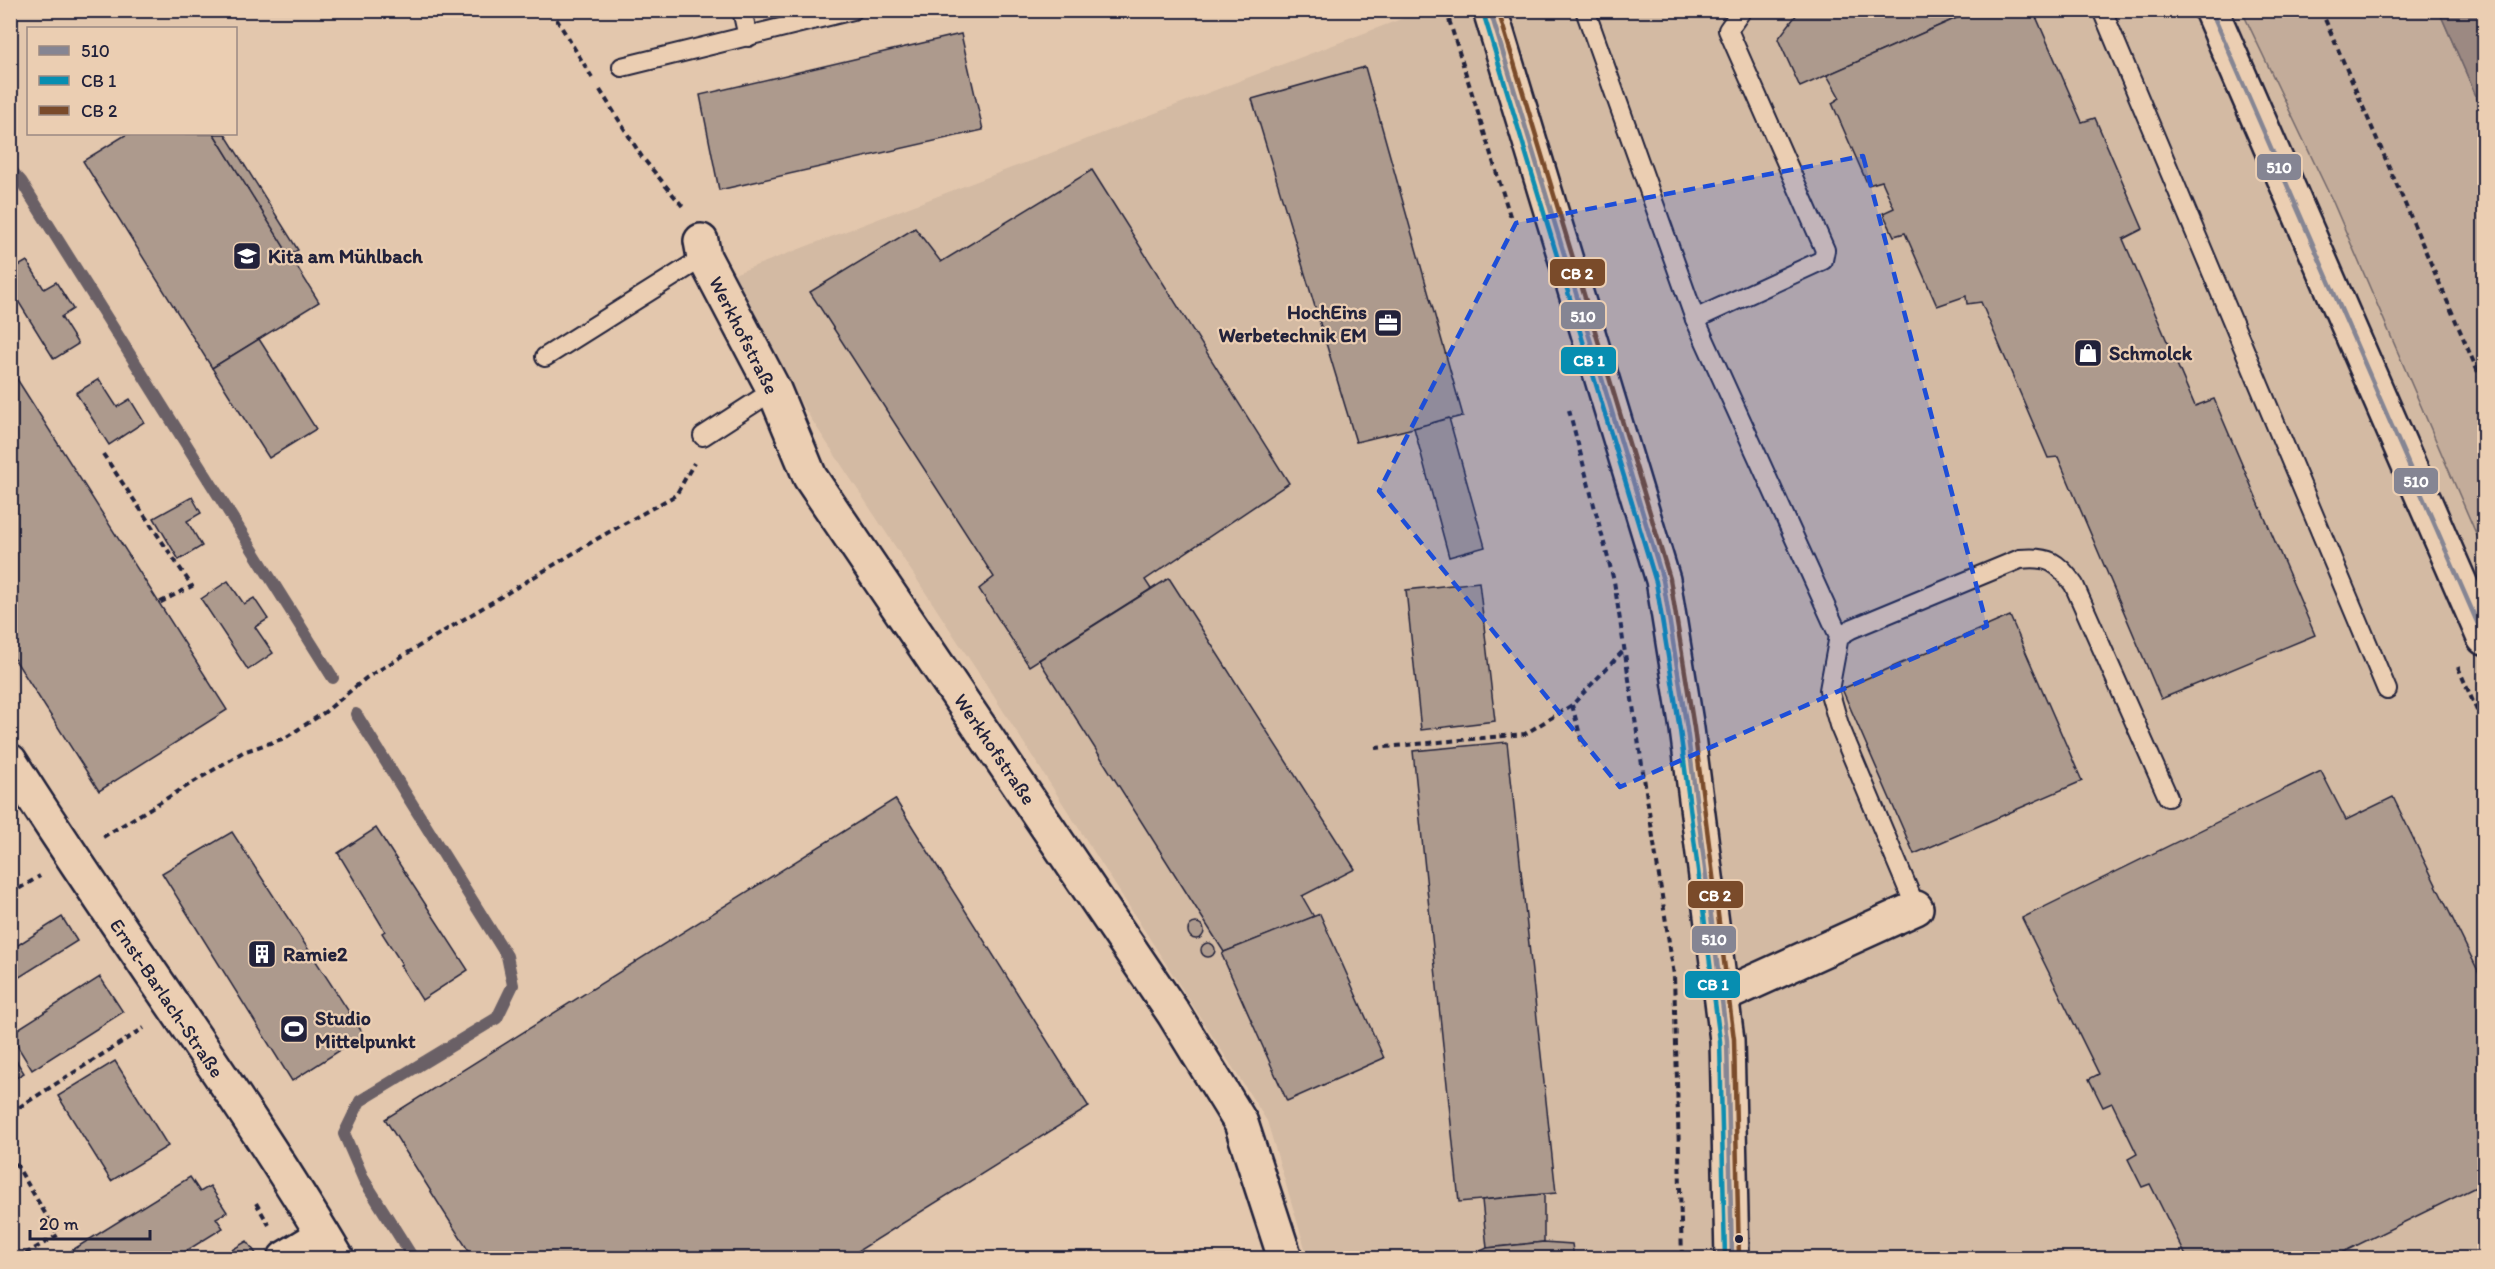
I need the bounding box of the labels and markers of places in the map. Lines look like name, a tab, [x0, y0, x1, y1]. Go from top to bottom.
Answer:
school or university icon: Kita am Mühlbach	[231, 240, 263, 272]
place label: Kita am Mühlbach	[268, 244, 423, 268]
place label: HochEins Werbetechnik EM	[1218, 300, 1367, 347]
office icon: HochEins Werbetechnik EM	[1372, 307, 1404, 339]
shop icon: Schmolck	[2072, 337, 2104, 369]
place label: Schmolck	[2109, 341, 2193, 365]
building icon: Ramie2	[246, 938, 278, 970]
place label: Ramie2	[283, 942, 348, 966]
place label: Studio Mittelpunkt	[315, 1006, 416, 1054]
sports icon: Studio Mittelpunkt	[278, 1013, 310, 1045]
unlabelled marker	[1733, 1233, 1745, 1245]

